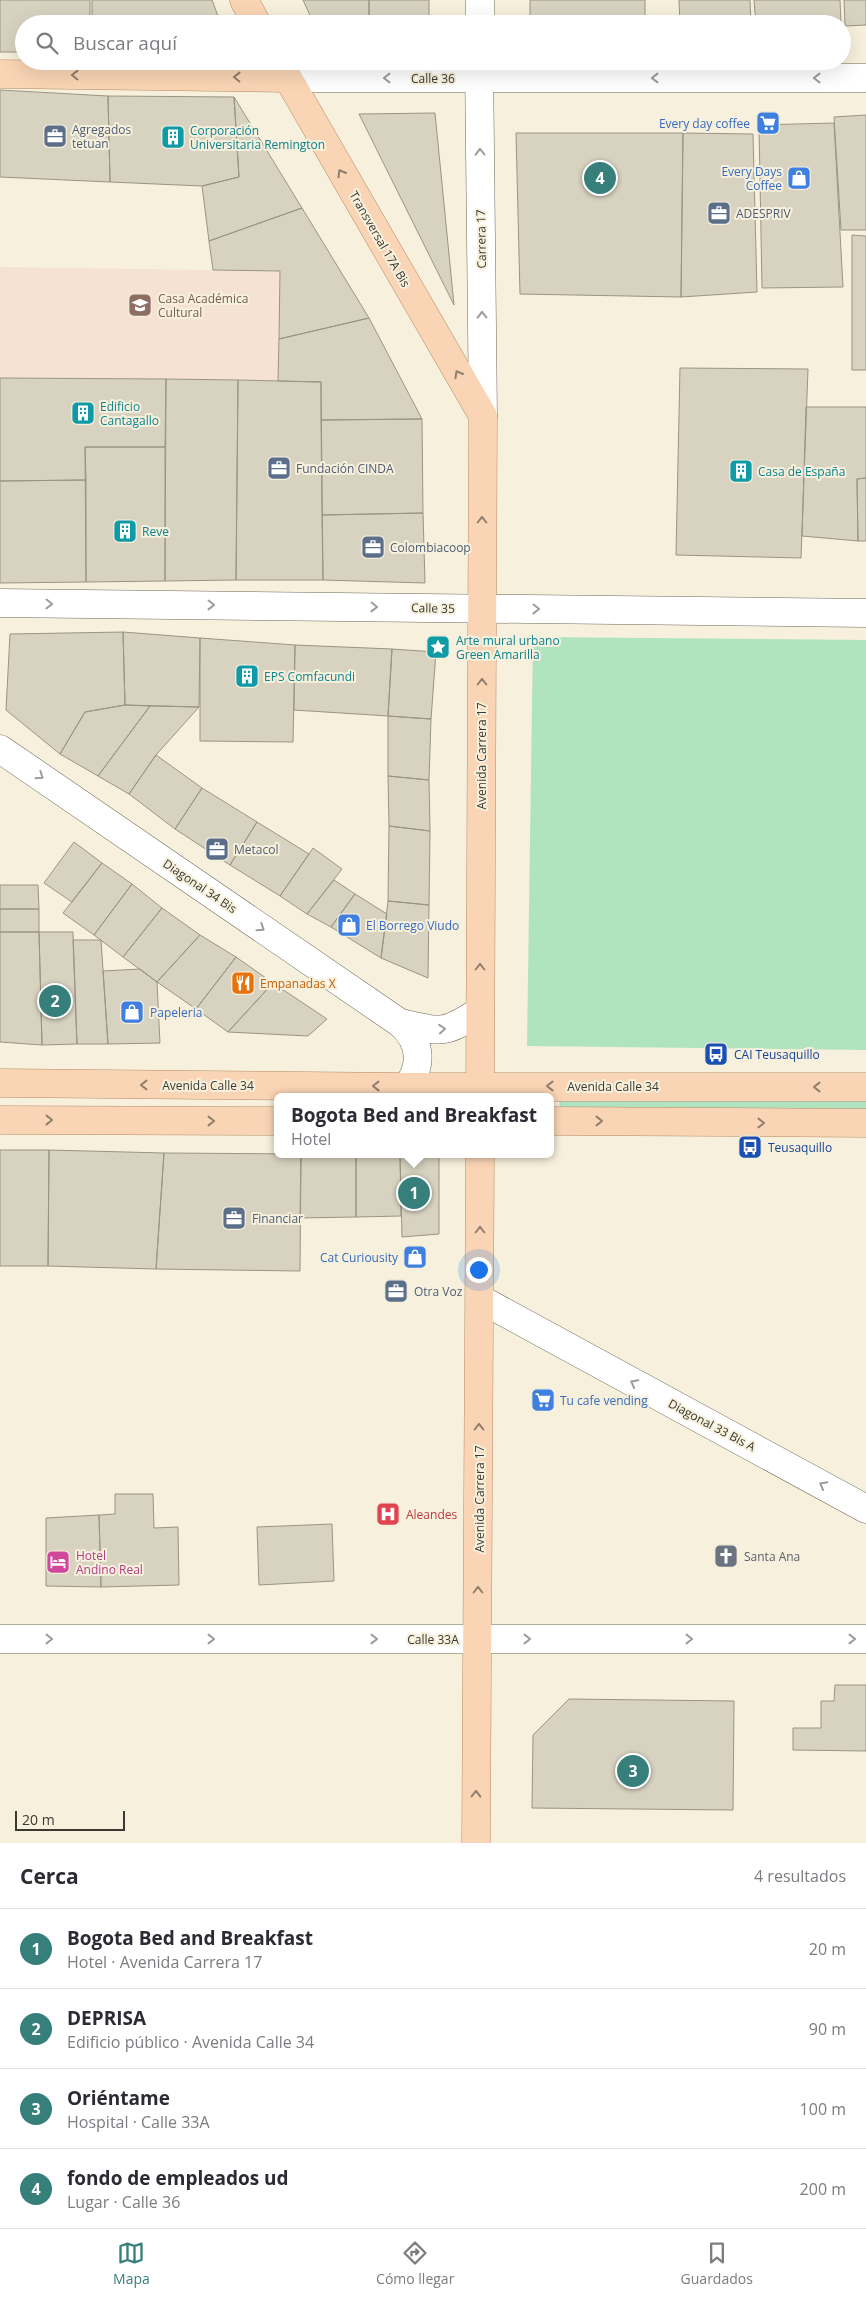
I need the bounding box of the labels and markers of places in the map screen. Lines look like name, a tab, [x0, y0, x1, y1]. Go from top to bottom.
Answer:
supermarket icon: Every day coffee	[755, 110, 781, 136]
place label: Every day coffee	[659, 115, 750, 132]
place label: Agregados tetuan	[72, 121, 131, 152]
place label: Corporación Universitaria Remington	[190, 122, 325, 153]
office icon: Agregados tetuan	[42, 123, 68, 149]
building icon: Corporación Universitaria Remington	[160, 124, 186, 150]
pin: 4	[584, 159, 616, 197]
place label: Every Days Coffee	[721, 163, 782, 194]
shop icon: Every Days Coffee	[786, 165, 812, 191]
office icon: ADESPRIV	[706, 200, 732, 226]
place label: ADESPRIV	[736, 205, 792, 222]
place label: Casa Académica Cultural	[158, 290, 248, 321]
school or university icon: Casa Académica Cultural	[127, 292, 153, 318]
place label: Edificio Cantagallo	[100, 398, 159, 429]
building icon: Edificio Cantagallo	[70, 400, 96, 426]
office icon: Fundación CINDA	[266, 455, 292, 481]
building icon: Casa de España	[728, 458, 754, 484]
place label: Fundación CINDA	[296, 460, 394, 477]
place label: Casa de España	[758, 463, 845, 480]
building icon: Reve	[112, 518, 138, 544]
place label: Reve	[142, 523, 169, 540]
office icon: Colombiacoop	[360, 534, 386, 560]
place label: Colombiacoop	[390, 539, 471, 556]
place label: Arte mural urbano Green Amarilla	[456, 632, 560, 663]
place icon: Arte mural urbano Green Amarilla	[425, 634, 451, 660]
building icon: EPS Comfacundi	[234, 663, 260, 689]
place label: EPS Comfacundi	[264, 668, 355, 685]
office icon: Metacol	[204, 836, 230, 862]
place label: Metacol	[234, 841, 278, 858]
shop icon: El Borrego Viudo	[336, 912, 362, 938]
place label: El Borrego Viudo	[366, 917, 459, 934]
restaurant icon: Empanadas X	[230, 970, 256, 996]
place label: Empanadas X	[260, 975, 336, 992]
pin: 2	[39, 982, 71, 1020]
shop icon: Papeleria	[119, 999, 145, 1025]
place label: Papeleria	[150, 1004, 202, 1021]
bus stop icon: CAI Teusaquillo	[703, 1041, 729, 1067]
place label: CAI Teusaquillo	[734, 1046, 820, 1063]
bus stop icon: Teusaquillo	[737, 1134, 763, 1160]
place label: Teusaquillo	[768, 1139, 832, 1156]
pin: 1	[398, 1174, 430, 1212]
office icon: Financiar	[221, 1205, 247, 1231]
place label: Financiar	[252, 1210, 303, 1227]
shop icon: Cat Curiousity	[402, 1244, 428, 1270]
place label: Cat Curiousity	[320, 1249, 399, 1266]
office icon: Otra Voz	[383, 1278, 409, 1304]
place label: Otra Voz	[414, 1283, 463, 1300]
supermarket icon: Tu cafe vending	[530, 1387, 556, 1413]
place label: Tu cafe vending	[560, 1392, 648, 1409]
hospital icon: Aleandes	[375, 1501, 401, 1527]
place label: Aleandes	[406, 1506, 457, 1523]
church icon: Santa Ana	[713, 1543, 739, 1569]
place label: Hotel Andino Real	[76, 1547, 143, 1578]
place label: Santa Ana	[744, 1548, 800, 1565]
hotel icon: Hotel Andino Real	[45, 1549, 71, 1575]
pin: 3	[617, 1752, 649, 1790]

